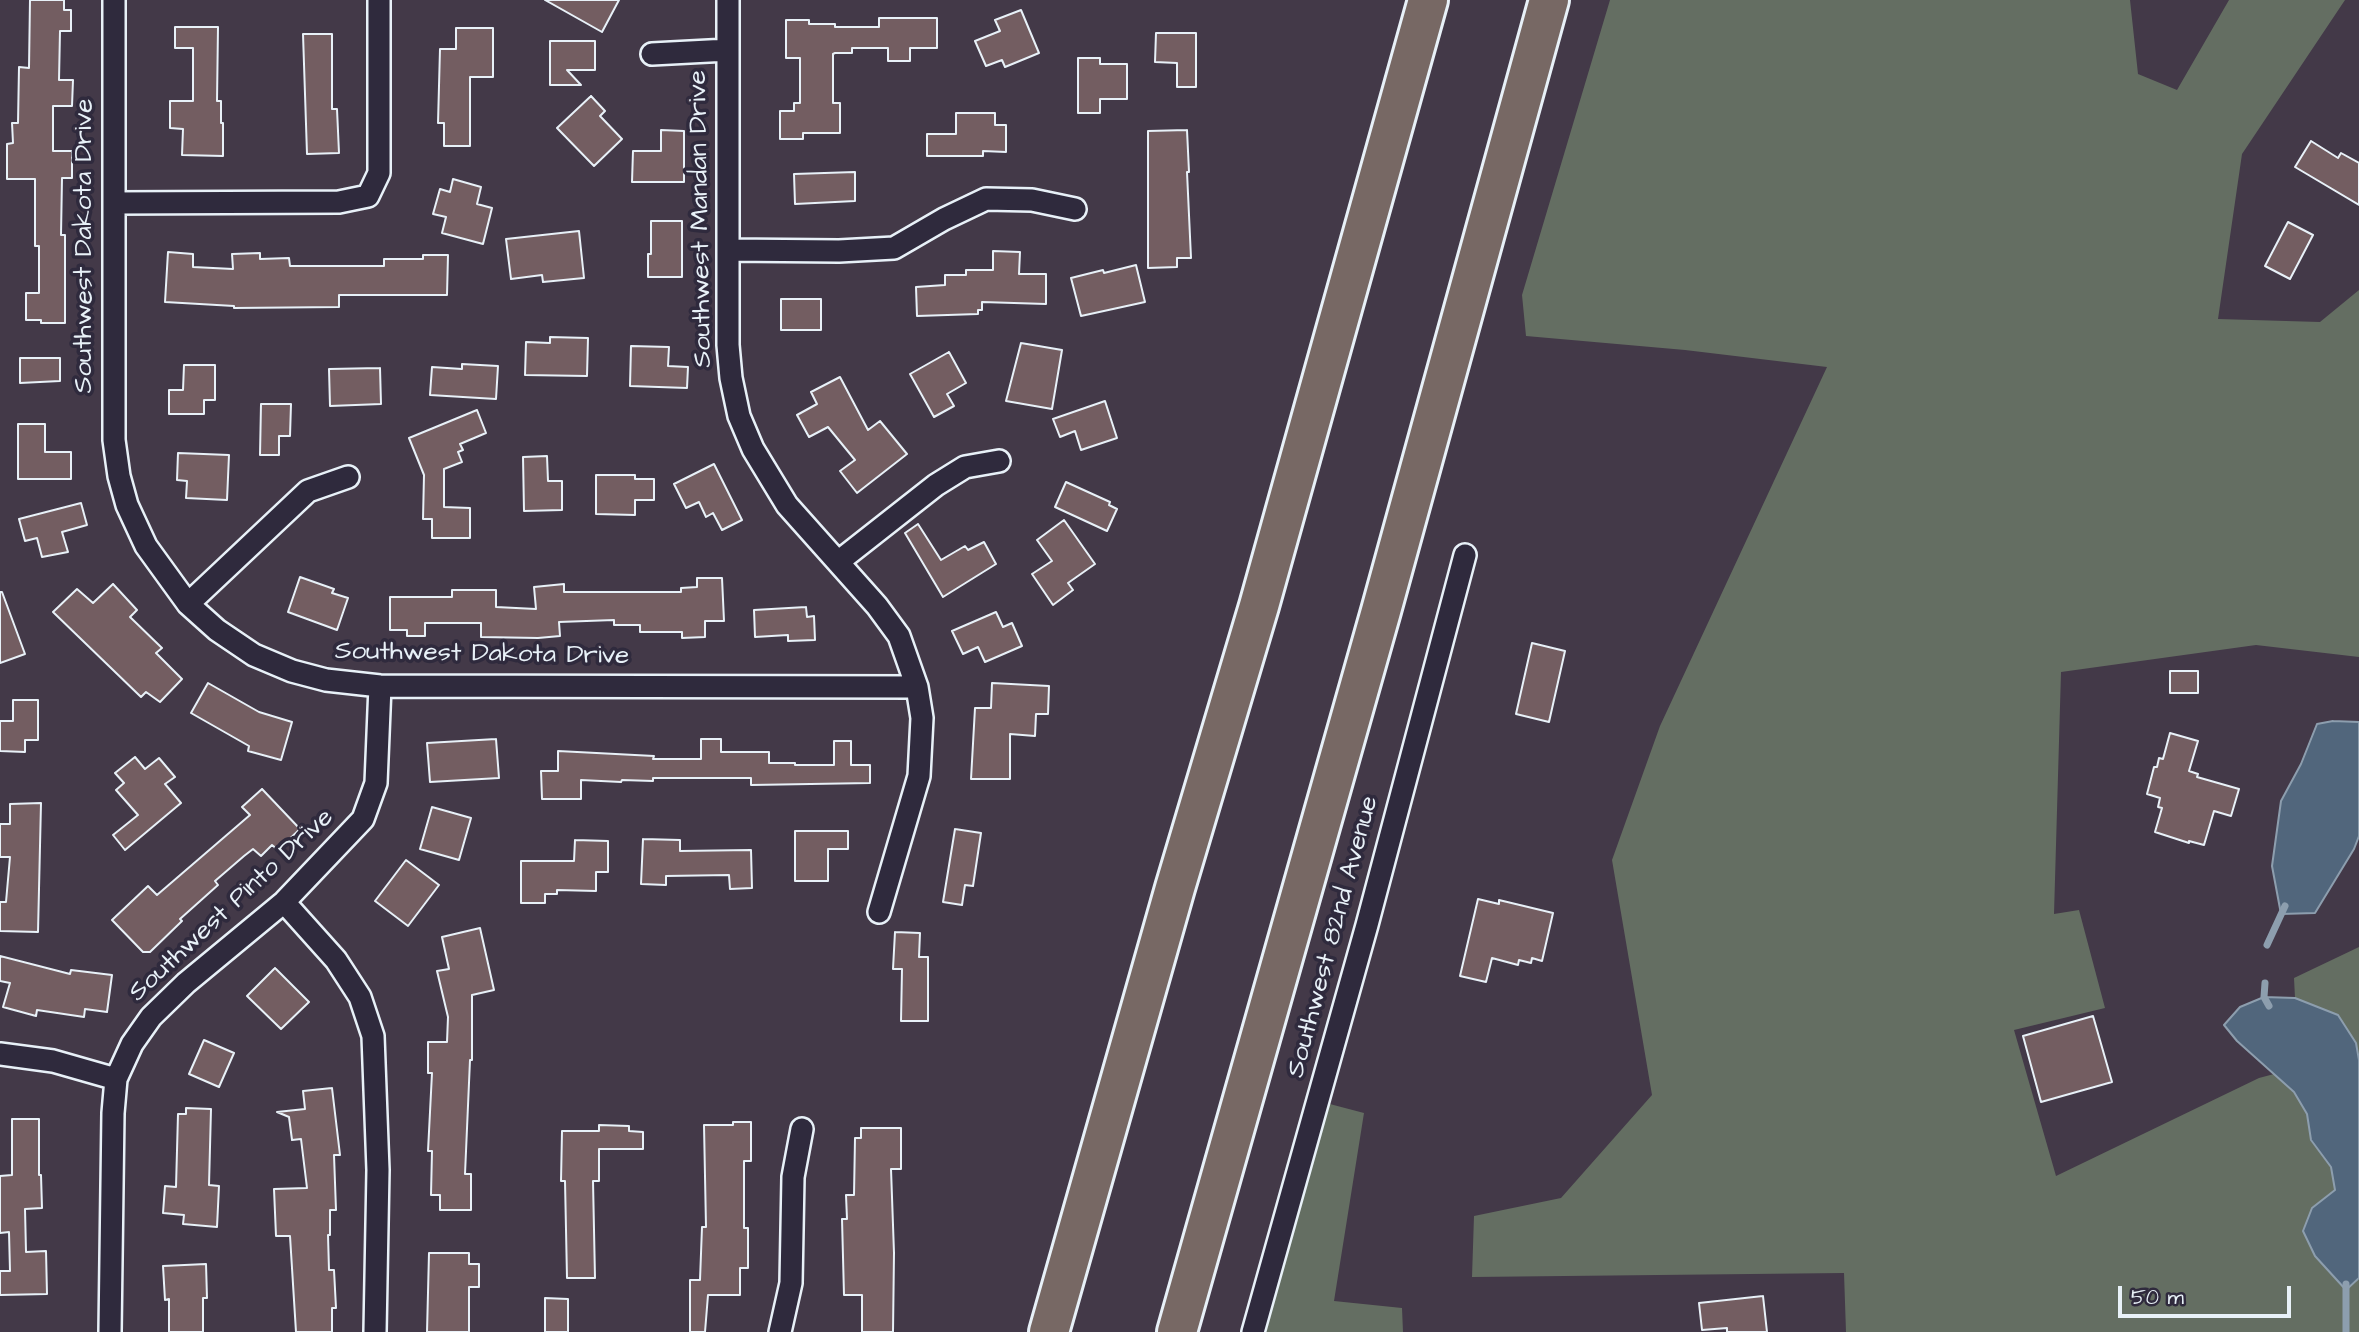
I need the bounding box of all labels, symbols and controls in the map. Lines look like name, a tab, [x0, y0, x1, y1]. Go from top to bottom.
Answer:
street label: Southwest Mandan Drive	[684, 70, 720, 368]
street label: Southwest Dakota Drive	[70, 99, 102, 393]
street label: Southwest Dakota Drive	[334, 637, 630, 673]
street label: Southwest 82nd Avenue	[1281, 793, 1387, 1081]
street label: Southwest Pinto Drive	[123, 803, 341, 1009]
scale bar	[2121, 1272, 2294, 1316]
text: 50 m	[2131, 1283, 2184, 1312]

